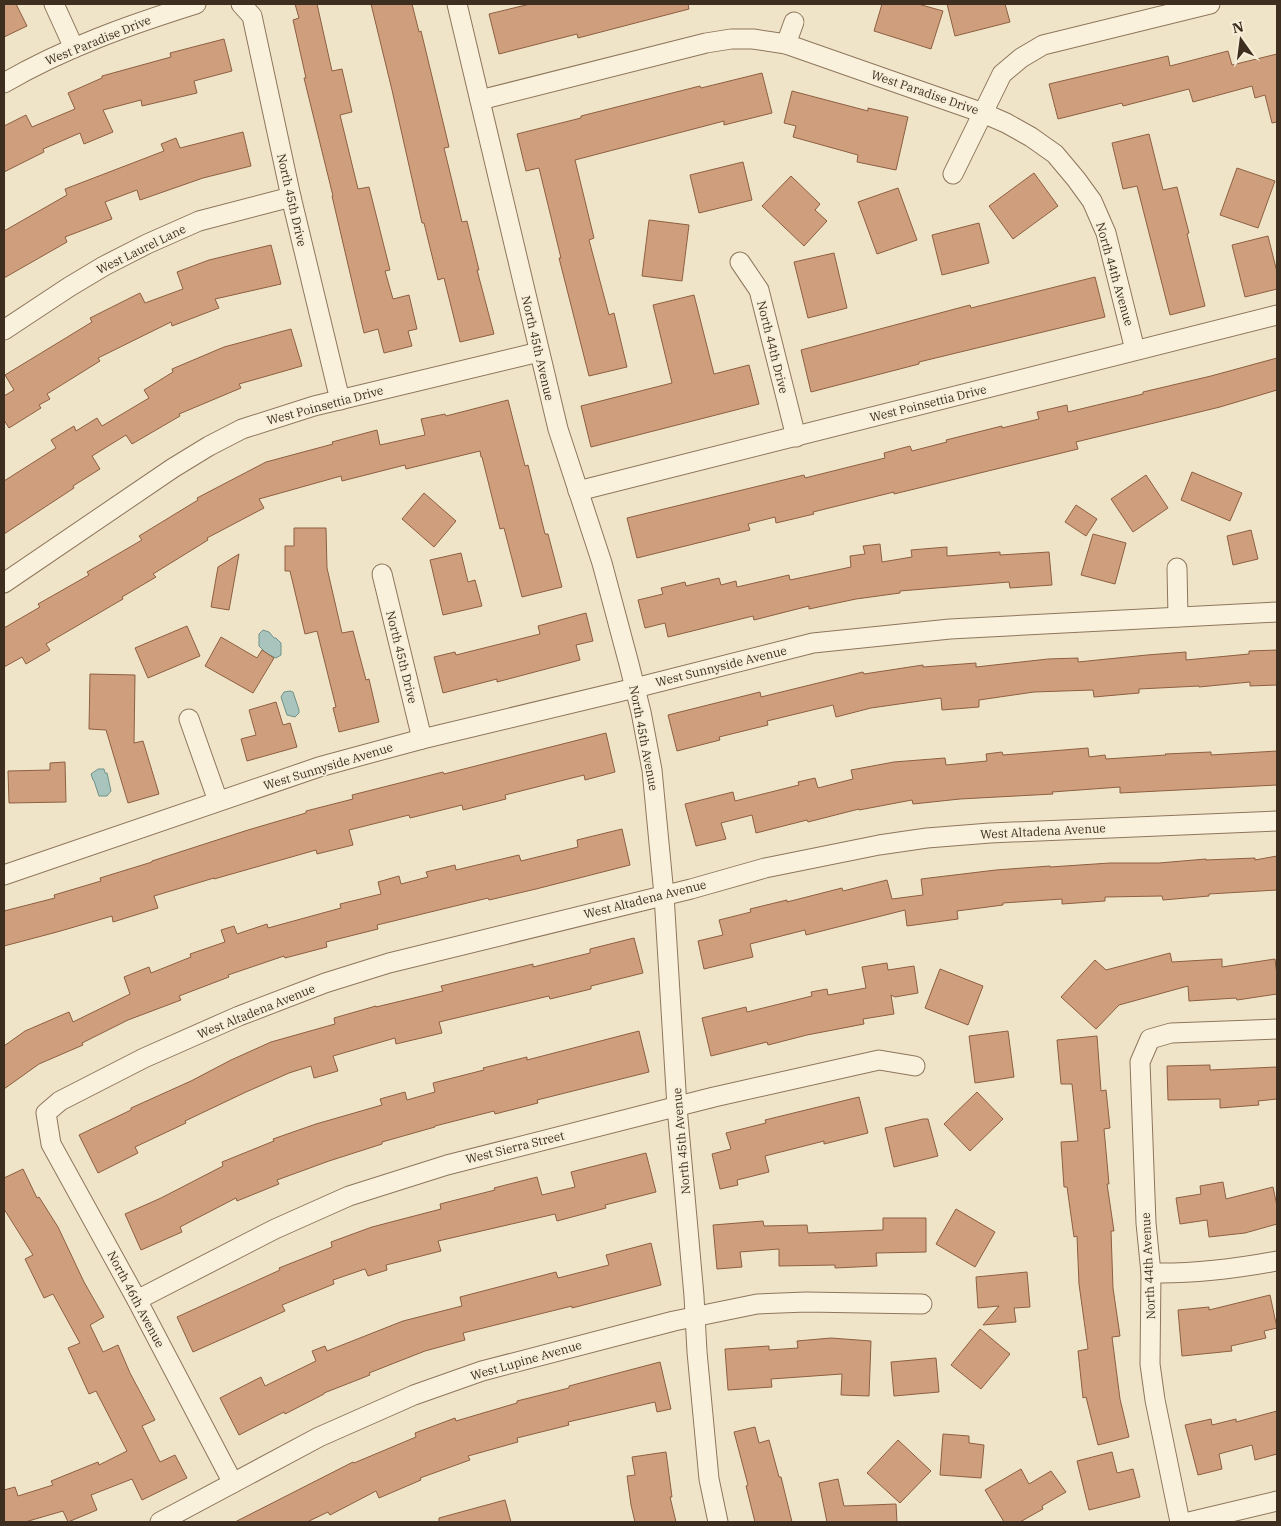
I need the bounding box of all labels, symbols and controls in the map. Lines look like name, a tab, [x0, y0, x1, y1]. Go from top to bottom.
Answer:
street label: West Paradise Drive	[43, 12, 153, 68]
north arrow	[1216, 15, 1266, 65]
text: N	[1230, 17, 1245, 37]
street label: West Paradise Drive	[869, 67, 981, 117]
street label: North 45th Drive	[274, 152, 310, 248]
street label: North 44th Avenue	[1093, 220, 1137, 328]
street label: West Laurel Lane	[94, 221, 188, 277]
street label: North 45th Avenue	[519, 294, 557, 402]
street label: North 44th Drive	[754, 299, 792, 395]
street label: West Poinsettia Drive	[868, 381, 988, 425]
street label: West Poinsettia Drive	[265, 382, 385, 428]
street label: North 45th Drive	[383, 609, 421, 705]
street label: West Sunnyside Avenue	[654, 642, 788, 690]
street label: North 45th Avenue	[626, 684, 662, 792]
street label: West Sunnyside Avenue	[261, 739, 395, 793]
street label: West Altadena Avenue	[980, 820, 1106, 842]
street label: West Altadena Avenue	[582, 877, 708, 921]
street label: West Altadena Avenue	[195, 980, 317, 1042]
street label: North 45th Avenue	[669, 1087, 693, 1195]
street label: West Sierra Street	[464, 1127, 566, 1167]
street label: North 44th Avenue	[1138, 1212, 1158, 1320]
street label: North 46th Avenue	[104, 1248, 168, 1350]
street label: West Lupine Avenue	[469, 1337, 583, 1383]

